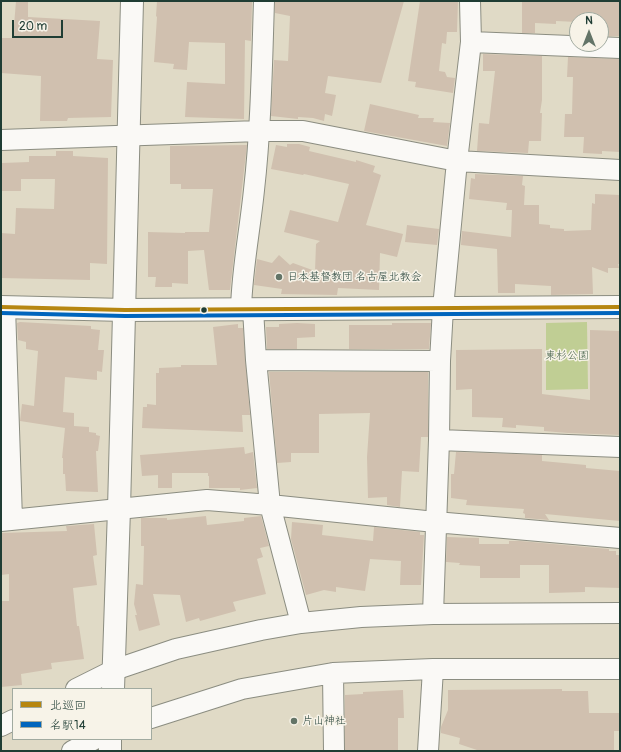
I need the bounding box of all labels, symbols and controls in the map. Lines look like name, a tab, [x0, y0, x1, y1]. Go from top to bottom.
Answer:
scale bar	[14, 12, 65, 38]
north arrow	[569, 12, 609, 52]
text: N	[585, 14, 593, 27]
text: 20 m	[19, 19, 47, 34]
place label: 日本基督教団 名古屋北教会	[287, 270, 421, 284]
marker: 日本基督教団 名古屋北教会	[274, 272, 284, 282]
unlabelled marker	[199, 305, 209, 315]
park label: 東杉公園	[545, 349, 589, 363]
legend	[12, 688, 152, 740]
text: 北巡回	[50, 698, 86, 713]
place label: 片山神社	[302, 714, 346, 728]
marker: 片山神社	[289, 716, 299, 726]
text: 名駅14	[50, 718, 86, 733]

